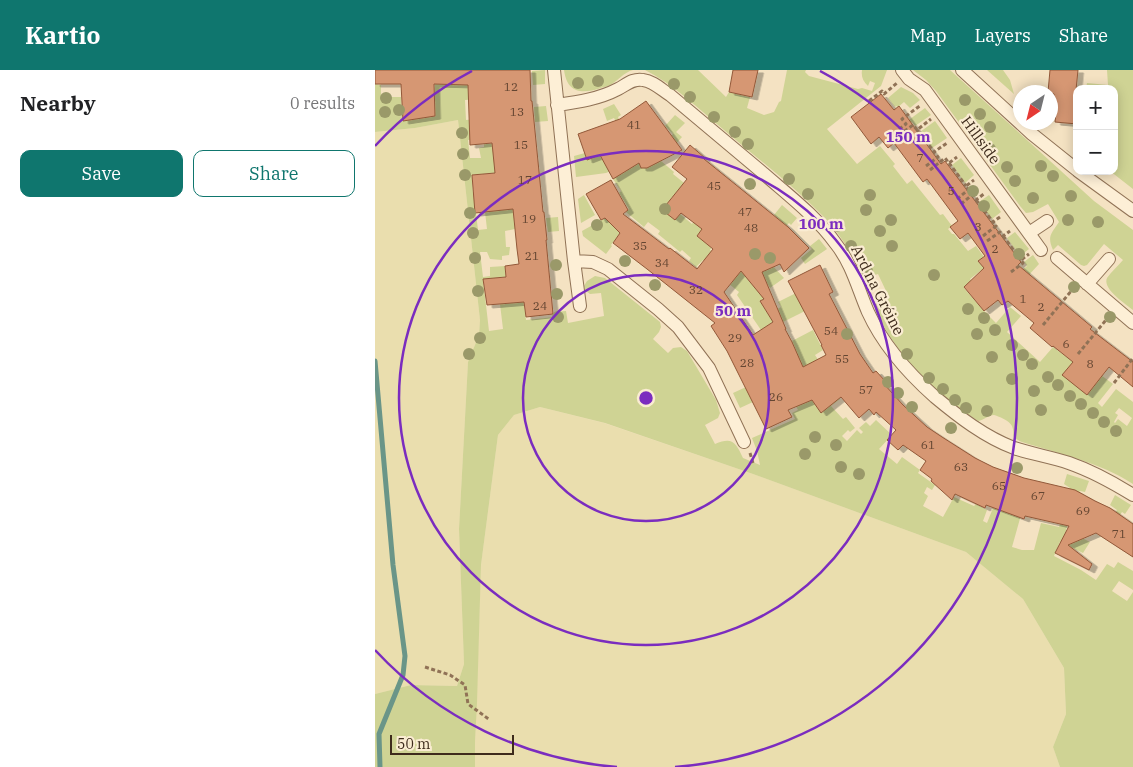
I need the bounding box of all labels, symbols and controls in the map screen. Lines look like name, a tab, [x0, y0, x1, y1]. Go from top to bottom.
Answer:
text: Kartio	[25, 19, 100, 51]
text: Map	[910, 24, 947, 47]
text: Layers	[975, 24, 1031, 47]
text: Share	[1059, 24, 1108, 47]
house number: 12	[504, 79, 518, 94]
north arrow	[1013, 85, 1058, 130]
map controls	[1073, 85, 1118, 175]
button: +	[1073, 85, 1118, 130]
text: Nearby	[20, 89, 96, 117]
text: 0 results	[290, 93, 355, 113]
house number: 13	[510, 104, 524, 119]
street label: Hillside	[957, 112, 1005, 168]
house number: 41	[627, 117, 641, 132]
text: 150 m	[885, 127, 931, 146]
button: −	[1073, 130, 1118, 175]
house number: 15	[514, 137, 528, 152]
button: Save	[20, 150, 183, 197]
button: Share	[193, 150, 355, 197]
house number: 7	[916, 150, 924, 165]
house number: 17	[518, 172, 532, 187]
house number: 45	[707, 178, 721, 193]
house number: 5	[947, 183, 955, 198]
house number: 47	[738, 204, 752, 219]
house number: 19	[522, 211, 536, 226]
text: 100 m	[798, 214, 844, 233]
house number: 3	[974, 219, 982, 234]
house number: 48	[744, 220, 758, 235]
house number: 35	[633, 238, 647, 253]
house number: 2	[991, 241, 999, 256]
street label: Ard na Gréine	[847, 242, 909, 338]
house number: 21	[525, 248, 539, 263]
house number: 34	[655, 255, 669, 270]
house number: 32	[689, 282, 703, 297]
house number: 1	[1019, 291, 1027, 306]
house number: 24	[533, 298, 547, 313]
house number: 2	[1037, 299, 1045, 314]
text: 50 m	[715, 301, 751, 320]
house number: 54	[824, 323, 838, 338]
house number: 29	[728, 330, 742, 345]
house number: 6	[1062, 336, 1070, 351]
house number: 55	[835, 351, 849, 366]
house number: 28	[740, 355, 754, 370]
house number: 8	[1086, 356, 1094, 371]
house number: 57	[859, 382, 873, 397]
centre of rings	[637, 389, 655, 407]
house number: 26	[769, 389, 783, 404]
house number: 61	[921, 437, 935, 452]
house number: 63	[954, 459, 968, 474]
house number: 65	[992, 478, 1006, 493]
house number: 67	[1031, 488, 1045, 503]
house number: 69	[1076, 503, 1090, 518]
house number: 71	[1112, 526, 1126, 541]
scale bar	[390, 732, 514, 755]
text: 50 m	[397, 735, 430, 753]

